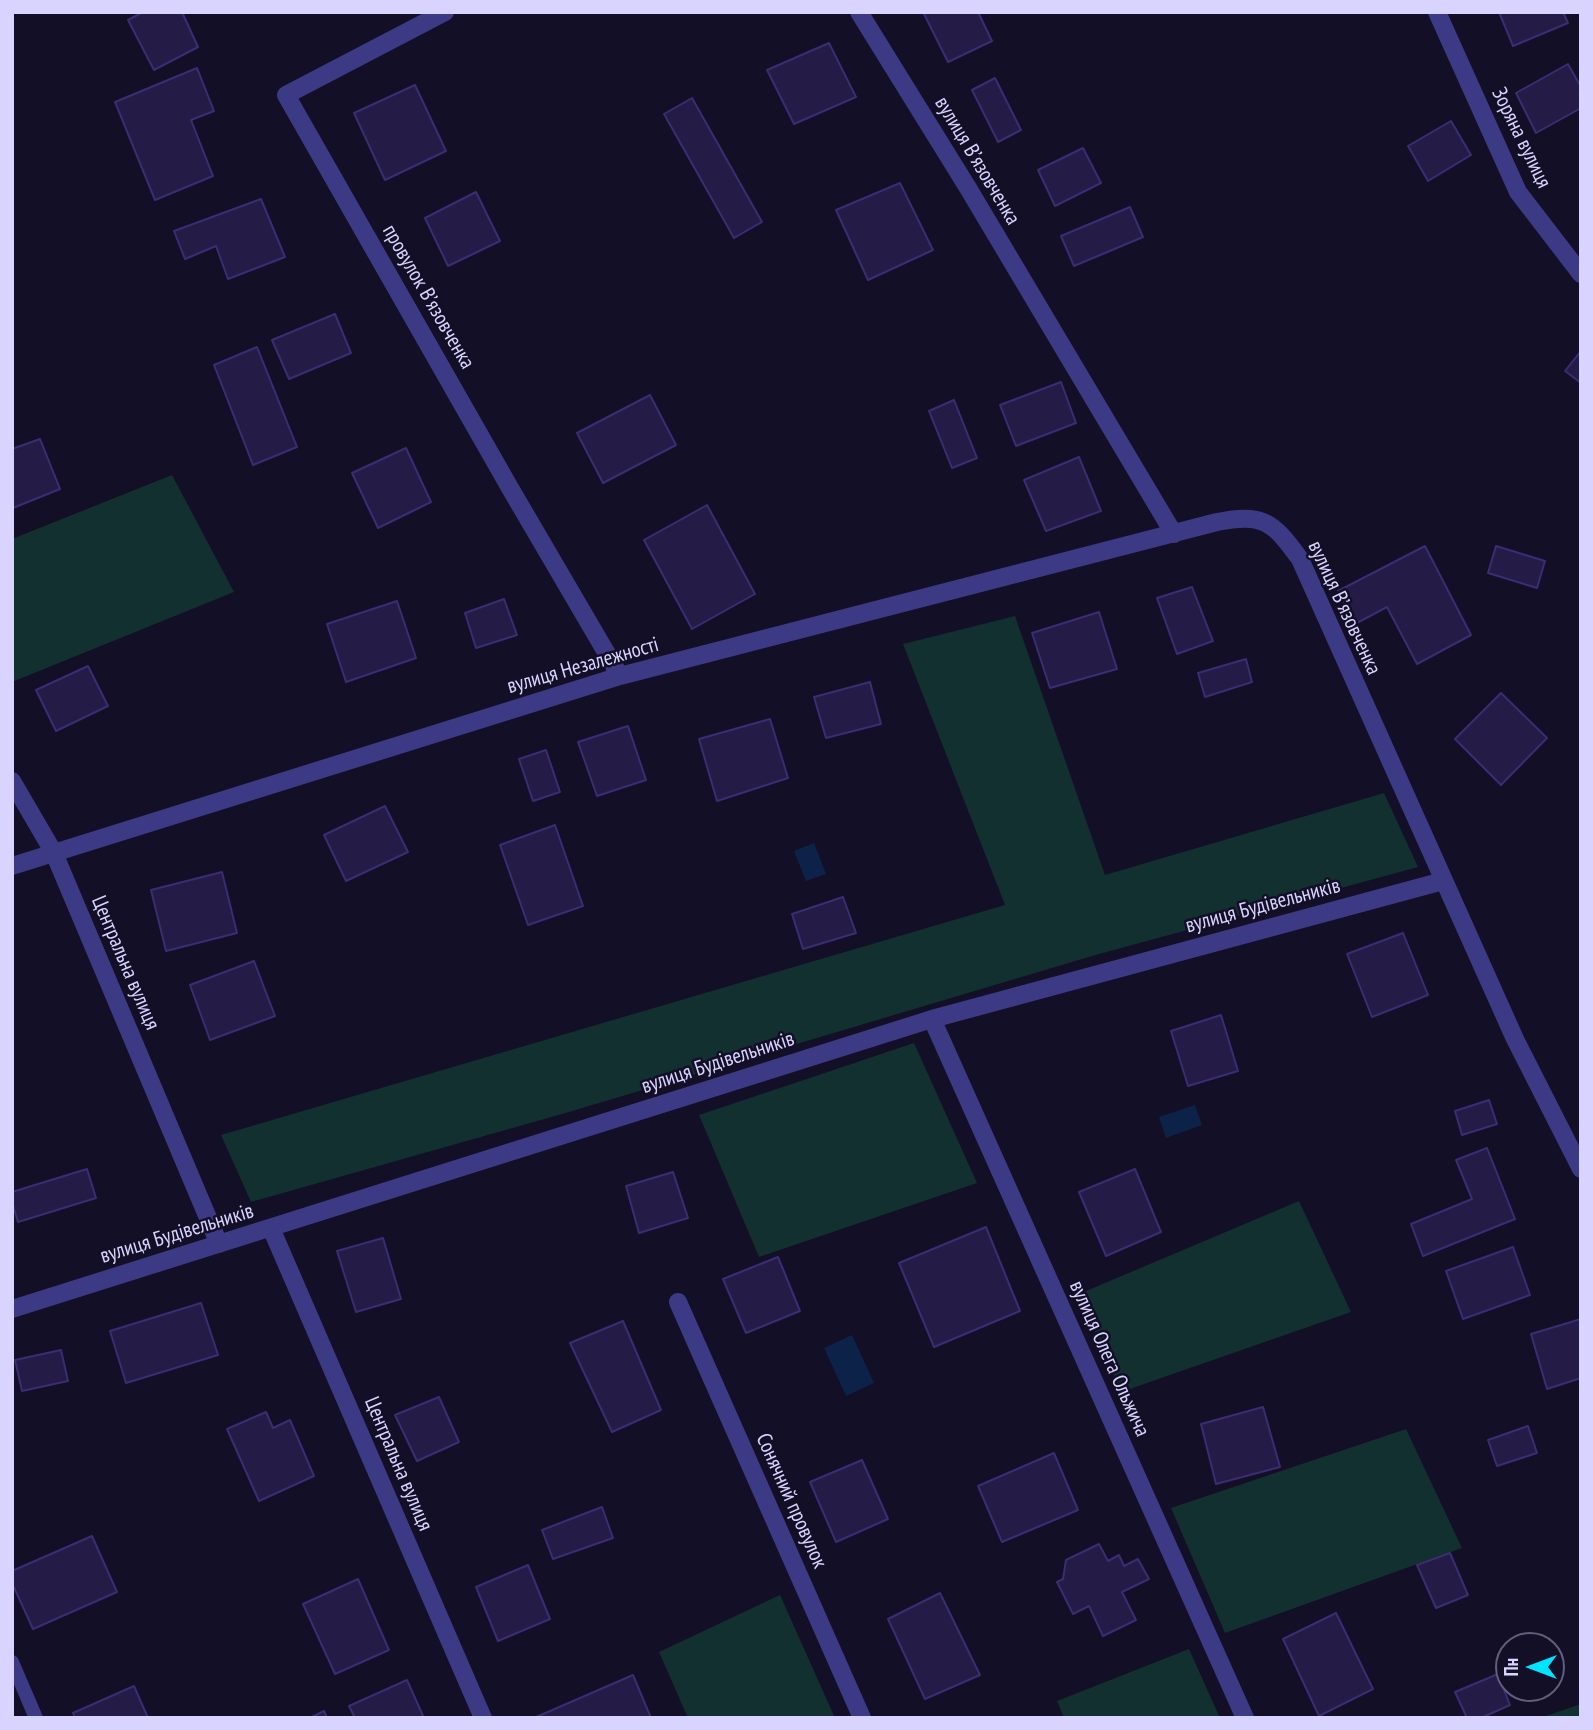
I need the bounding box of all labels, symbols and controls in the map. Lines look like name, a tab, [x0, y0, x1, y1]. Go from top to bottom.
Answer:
street label: Зоряна вулиця	[1486, 84, 1556, 192]
street label: вулиця Вʼязовченка	[929, 93, 1025, 229]
street label: провулок Вʼязовченка	[376, 220, 480, 374]
street label: вулиця Вʼязовченка	[1302, 537, 1386, 679]
street label: вулиця Незалежності	[504, 632, 662, 700]
street label: вулиця Будівельників	[1183, 873, 1343, 939]
street label: Центральна вулиця	[85, 892, 165, 1034]
street label: вулиця Будівельників	[638, 1026, 798, 1100]
street label: вулиця Будівельників	[97, 1199, 257, 1269]
street label: вулиця Олега Ольжича	[1063, 1277, 1155, 1441]
street label: Центральна вулиця	[358, 1393, 438, 1535]
street label: Сонячний провулок	[750, 1430, 832, 1572]
north arrow	[1495, 1632, 1565, 1702]
text: Пн	[1499, 1658, 1523, 1676]

